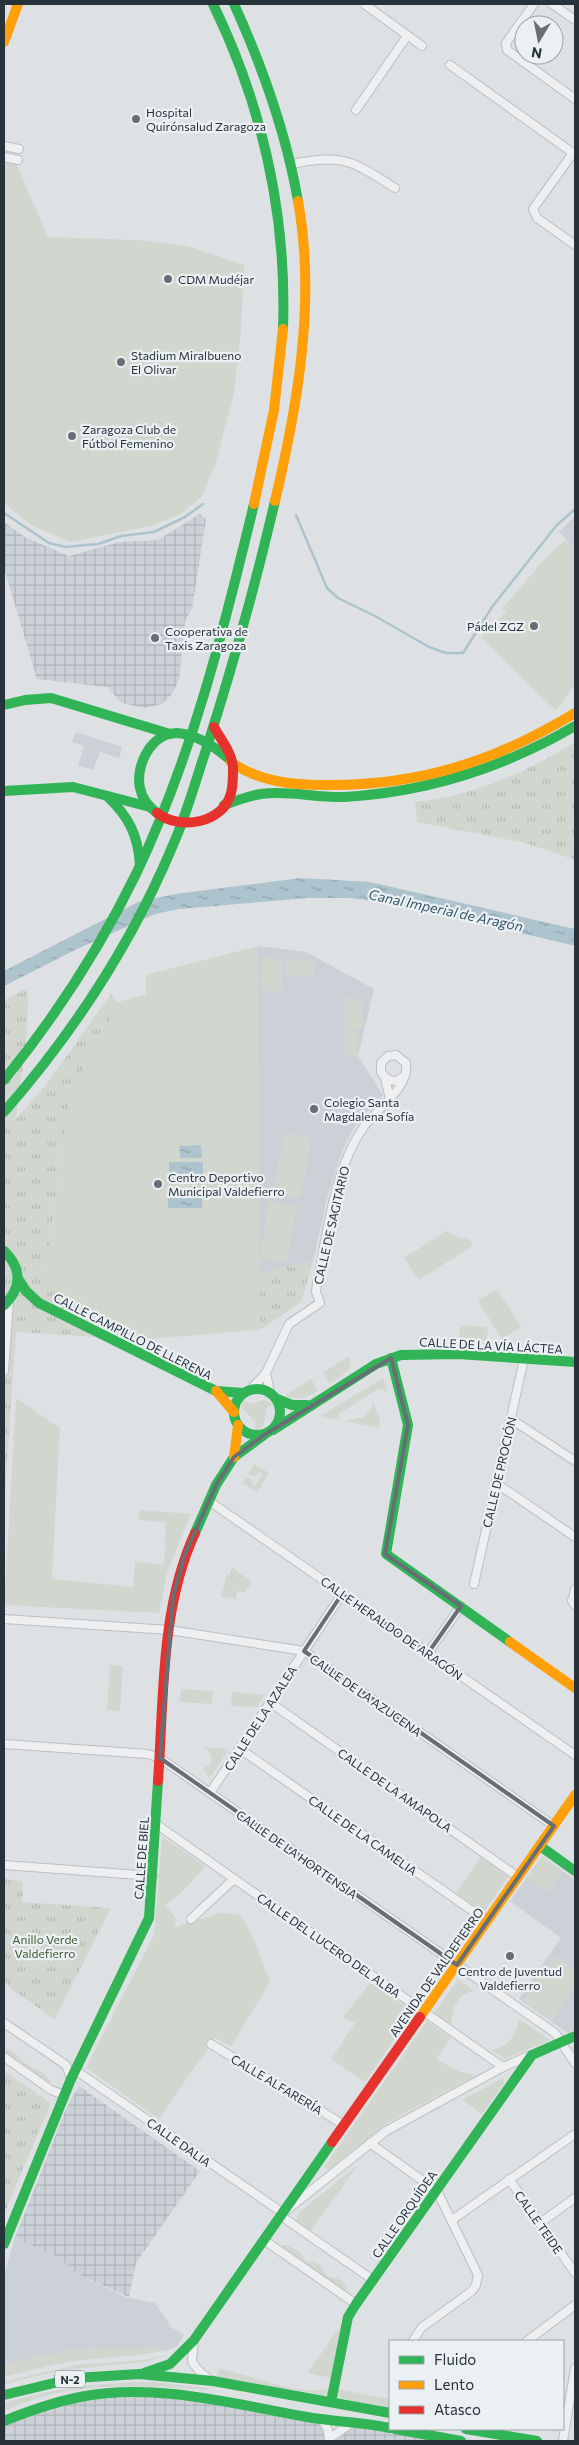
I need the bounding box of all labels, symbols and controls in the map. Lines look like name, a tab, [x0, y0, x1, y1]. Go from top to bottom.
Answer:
north arrow	[514, 15, 564, 65]
text: N	[530, 44, 543, 63]
place label: Hospital Quirónsalud Zaragoza	[146, 105, 266, 133]
marker: Hospital Quirónsalud Zaragoza	[130, 113, 142, 125]
place label: CDM Mudéjar	[178, 272, 254, 286]
marker: CDM Mudéjar	[162, 273, 174, 285]
place label: Stadium Miralbueno El Olivar	[131, 348, 241, 376]
marker: Stadium Miralbueno El Olivar	[115, 356, 127, 368]
place label: Zaragoza Club de Fútbol Femenino	[82, 422, 176, 450]
marker: Zaragoza Club de Fútbol Femenino	[66, 430, 78, 442]
place label: Pádel ZGZ	[467, 619, 524, 633]
marker: Pádel ZGZ	[528, 620, 540, 632]
place label: Cooperativa de Taxis Zaragoza	[165, 624, 248, 652]
marker: Cooperativa de Taxis Zaragoza	[149, 632, 161, 644]
water label: Canal Imperial de Aragón	[367, 885, 525, 935]
place label: Colegio Santa Magdalena Sofía	[324, 1095, 414, 1123]
marker: Colegio Santa Magdalena Sofía	[308, 1103, 320, 1115]
street label: CALLE DE SAGITARIO	[311, 1164, 351, 1286]
place label: Centro Deportivo Municipal Valdefierro	[168, 1170, 285, 1198]
marker: Centro Deportivo Municipal Valdefierro	[152, 1178, 164, 1190]
street label: CALLE CAMPILLO DE LLERENA	[52, 1290, 214, 1382]
street label: CALLE DE LA VÍA LÁCTEA	[419, 1334, 563, 1356]
street label: CALLE DE PROCIÓN	[479, 1415, 519, 1529]
street label: CALLE HERALDO DE ARAGÓN	[318, 1573, 466, 1683]
street label: CALLE DE LA AZUCENA	[307, 1651, 425, 1739]
street label: CALLE DE LA AZALEA	[221, 1663, 299, 1773]
street label: CALLE DE LA AMAPOLA	[335, 1745, 455, 1835]
street label: CALLE DE LA CAMELIA	[306, 1792, 420, 1878]
street label: CALLE DE LA HORTENSIA	[234, 1807, 360, 1901]
street label: CALLE DE BIEL	[131, 1816, 151, 1900]
street label: CALLE DEL LUCERO DEL ALBA	[255, 1890, 403, 2000]
street label: AVENIDA DE VALDEFIERRO	[386, 1905, 486, 2039]
park label: Anillo Verde Valdefierro	[12, 1932, 78, 1960]
marker: Centro de Juventud Valdefierro	[504, 1950, 516, 1962]
place label: Centro de Juventud Valdefierro	[458, 1964, 562, 1992]
street label: CALLE ALFARERÍA	[229, 2051, 325, 2117]
street label: CALLE DALIA	[144, 2115, 214, 2169]
street label: CALLE ORQUÍDEA	[369, 2168, 439, 2260]
street label: CALLE TEIDE	[512, 2188, 566, 2256]
legend	[389, 2340, 564, 2430]
text: Fluido	[434, 2350, 476, 2368]
road number: N-2	[55, 2370, 85, 2388]
text: Lento	[434, 2375, 474, 2393]
text: Atasco	[434, 2400, 481, 2418]

